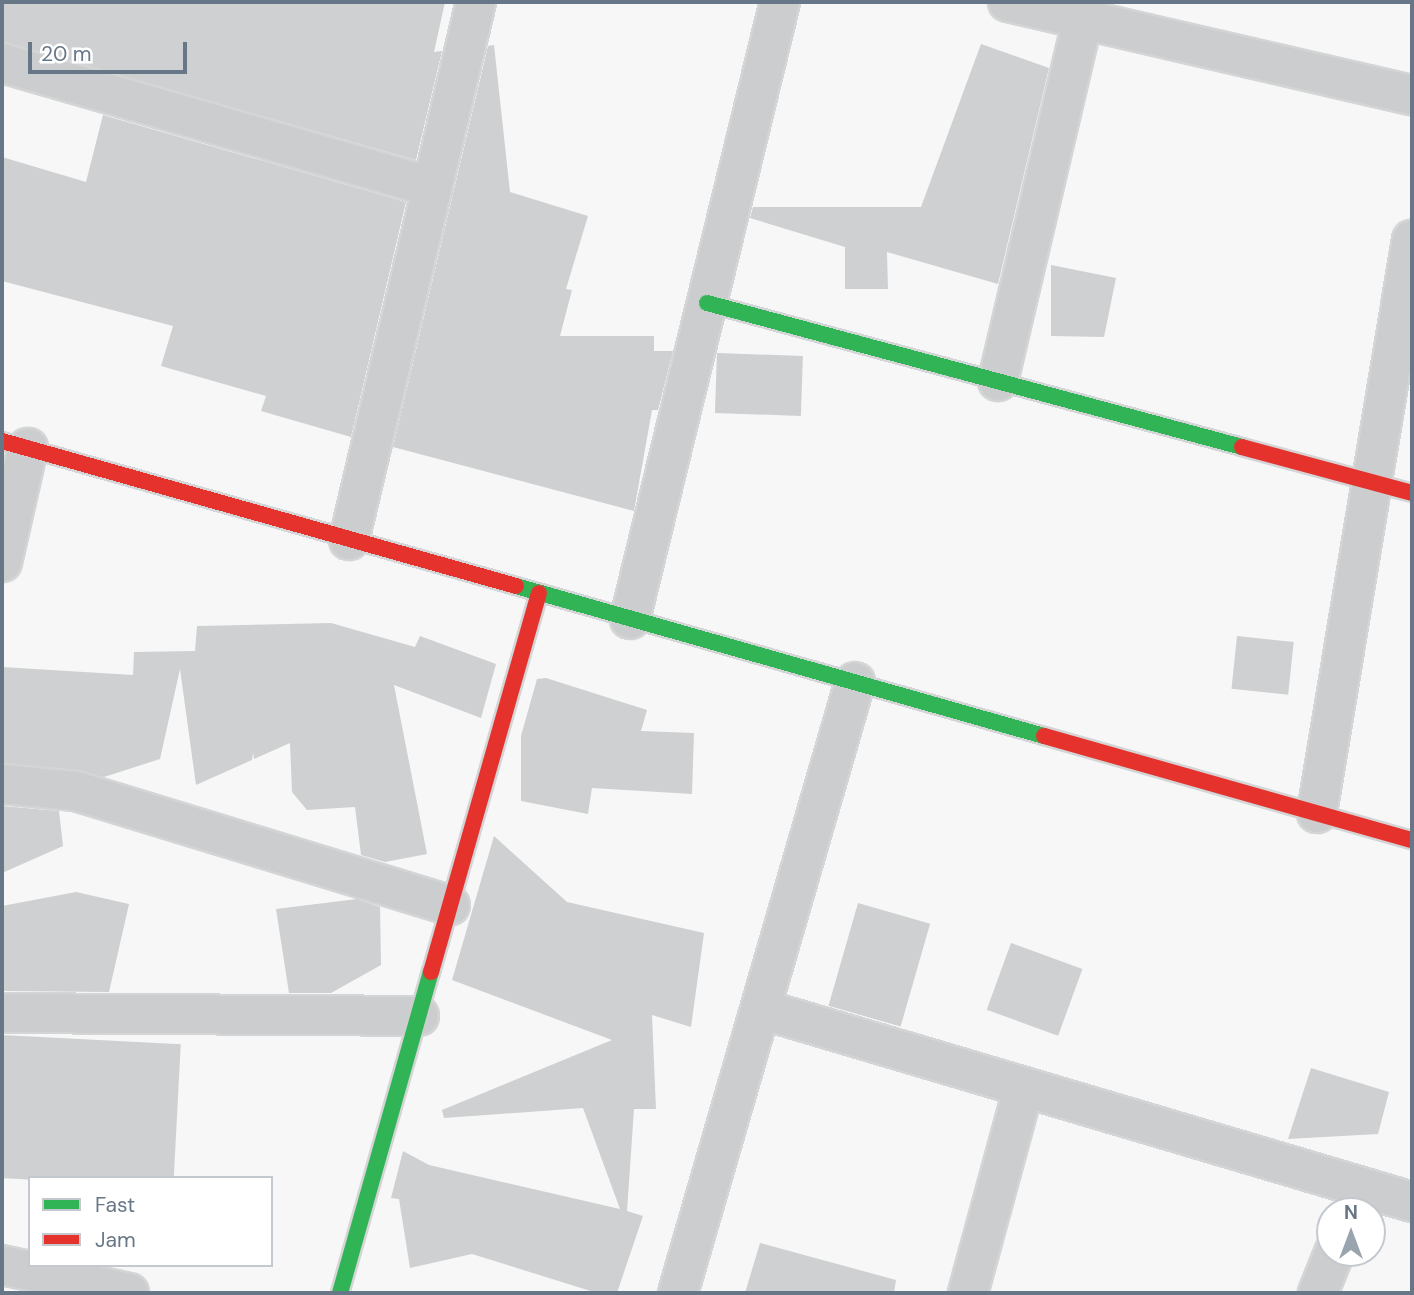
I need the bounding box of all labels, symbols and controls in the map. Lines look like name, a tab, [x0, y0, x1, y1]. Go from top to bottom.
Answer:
scale bar	[32, 28, 191, 72]
text: 20 m	[41, 40, 92, 68]
legend	[28, 1176, 273, 1267]
text: Fast	[95, 1191, 135, 1219]
north arrow	[1316, 1197, 1386, 1267]
text: N	[1344, 1200, 1358, 1225]
text: Jam	[95, 1226, 136, 1254]

